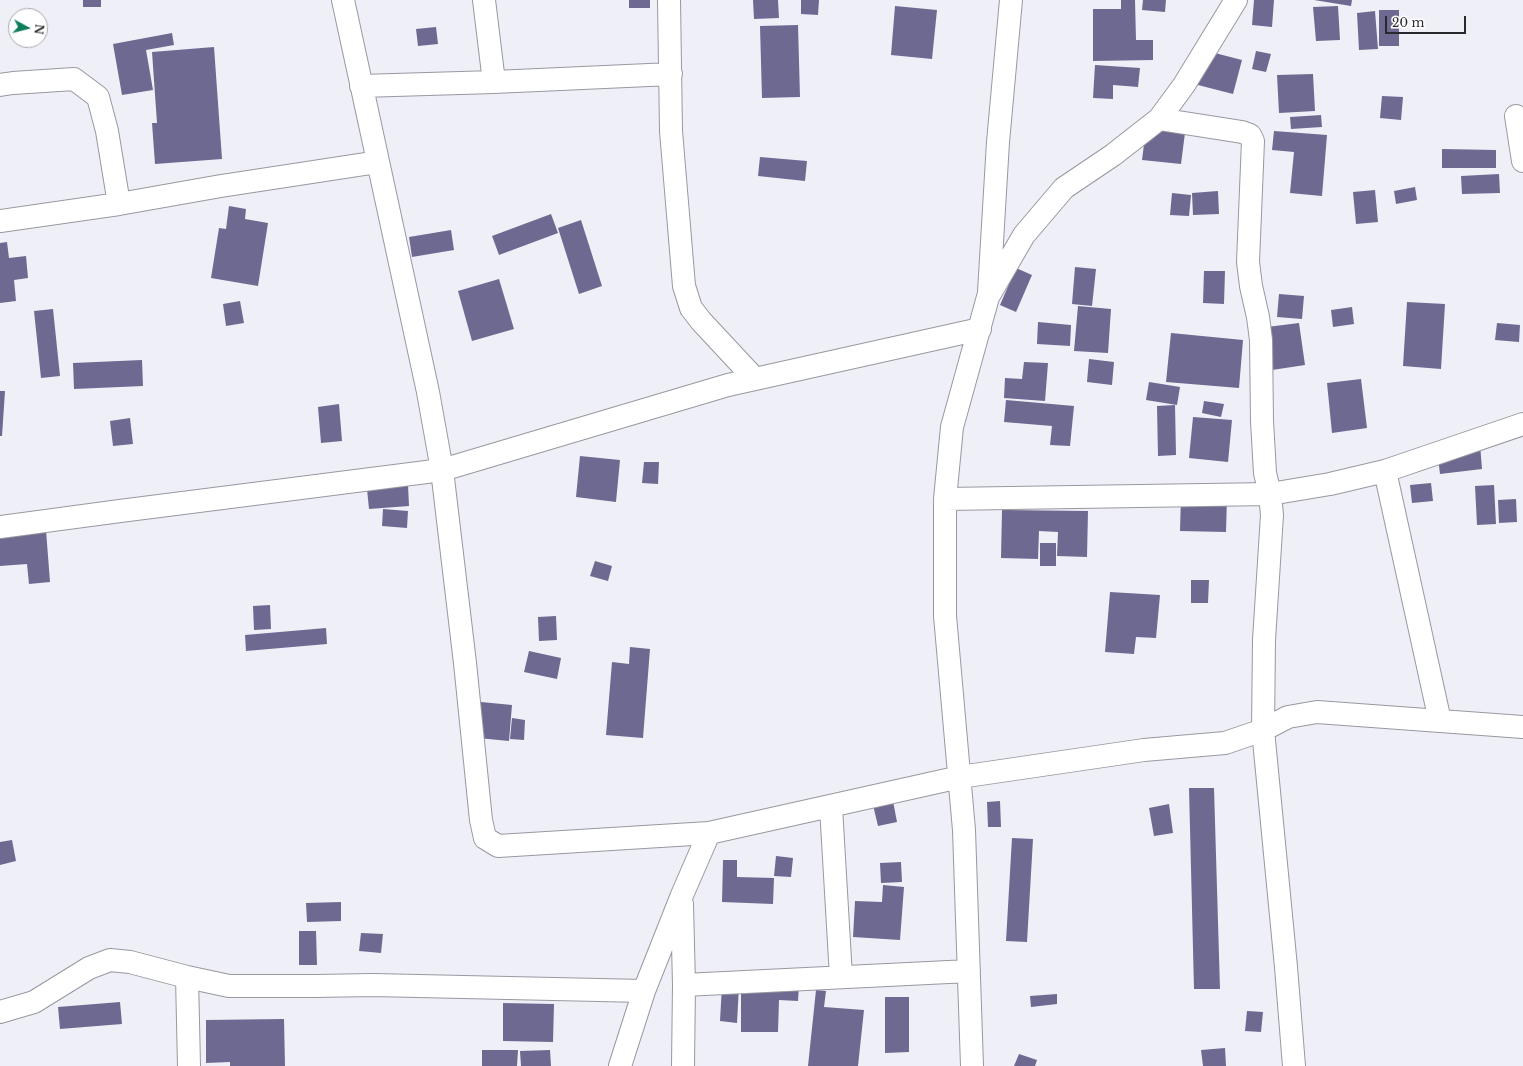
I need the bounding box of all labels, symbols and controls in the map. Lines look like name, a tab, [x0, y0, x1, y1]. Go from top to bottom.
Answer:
north arrow	[8, 8, 48, 48]
scale bar	[1387, 8, 1468, 34]
text: 20 m	[1392, 15, 1424, 30]
text: N	[31, 23, 46, 35]

